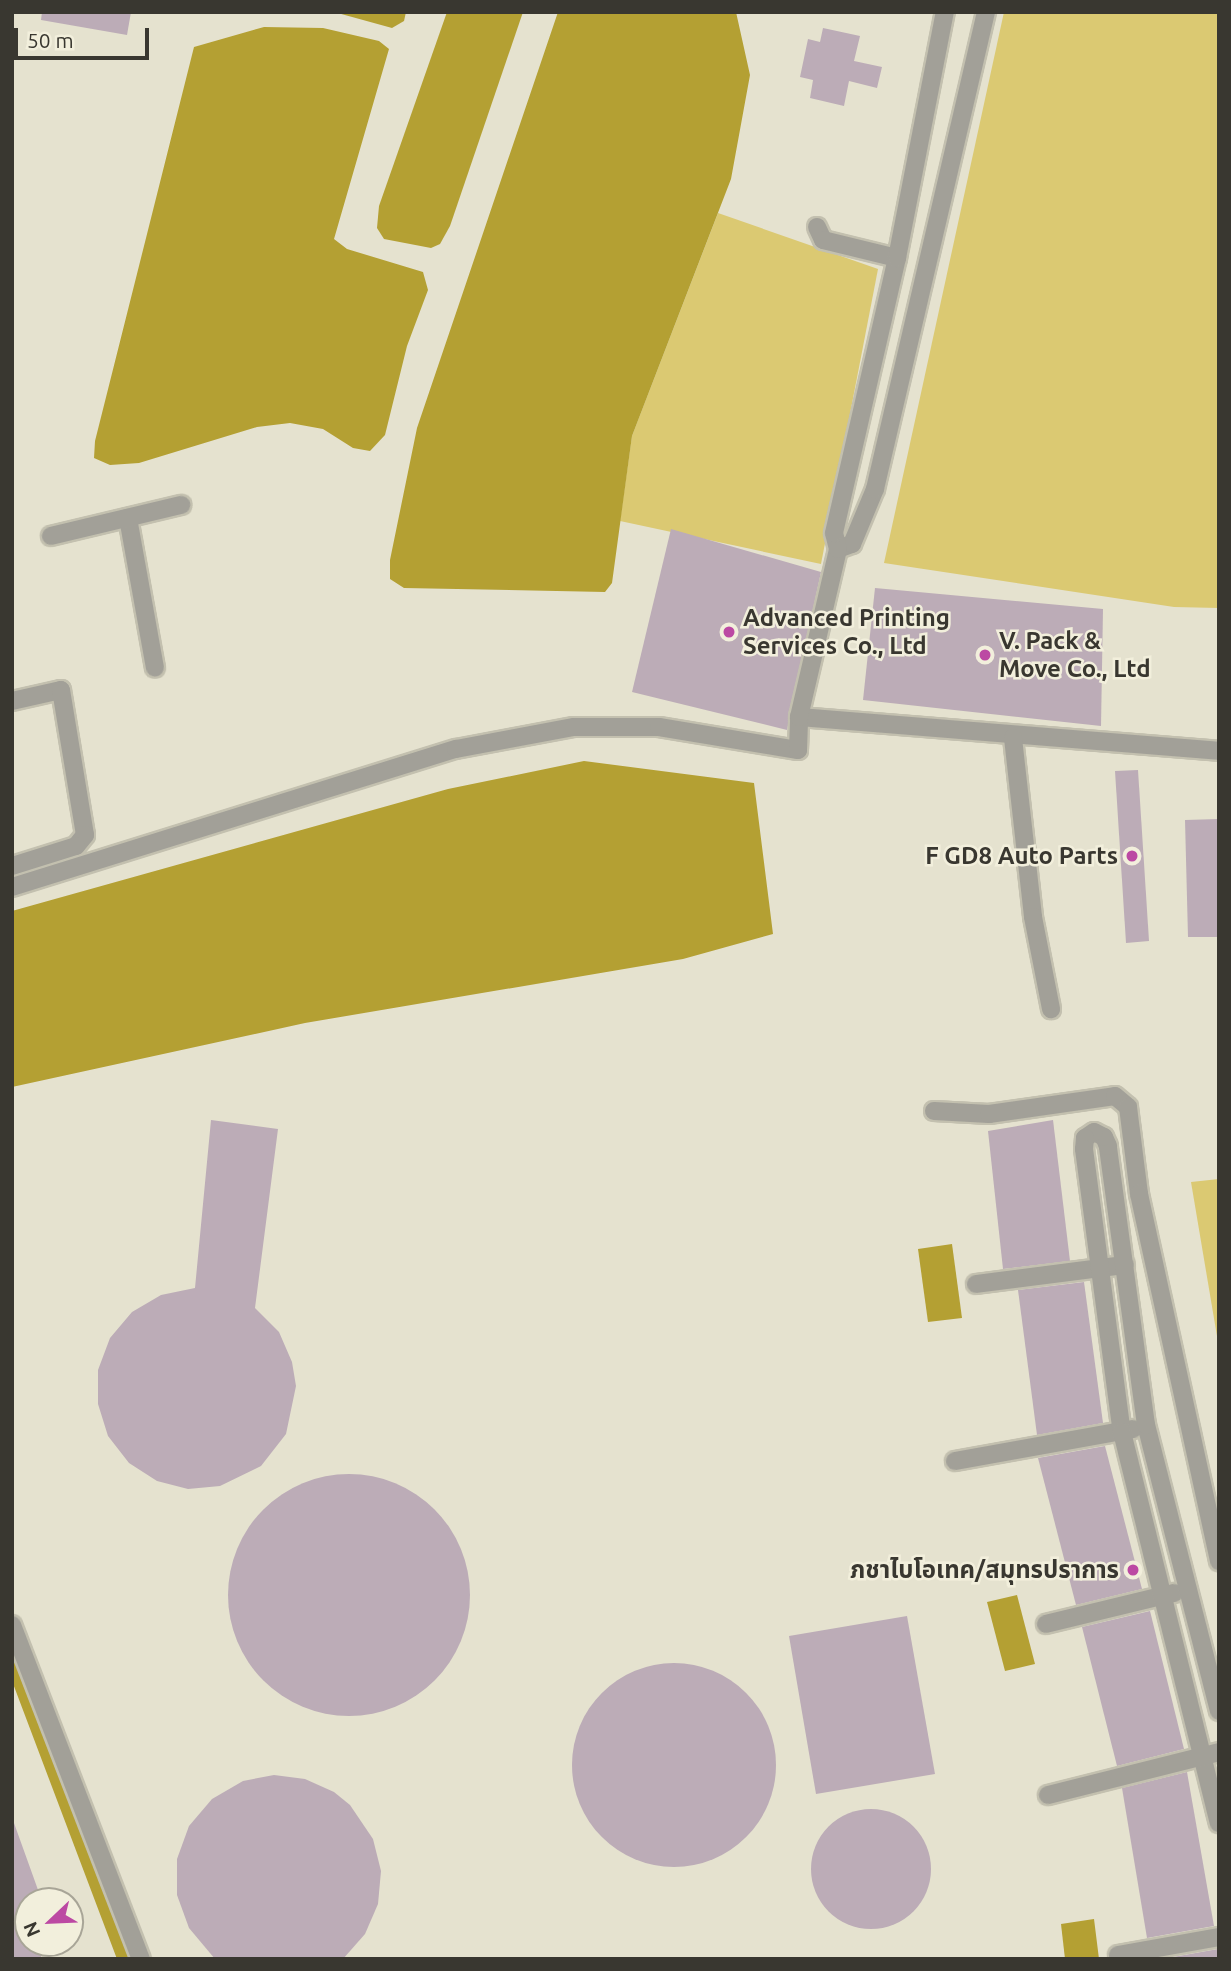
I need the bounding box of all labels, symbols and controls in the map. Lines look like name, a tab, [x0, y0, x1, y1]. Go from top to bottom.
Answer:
scale bar	[18, 14, 152, 58]
text: 50 m	[27, 28, 74, 52]
place label: Advanced Printing Services Co., Ltd	[743, 604, 950, 660]
marker: Advanced Printing Services Co., Ltd	[721, 624, 737, 640]
place label: V. Pack & Move Co., Ltd	[999, 627, 1151, 683]
marker: V. Pack & Move Co., Ltd	[977, 647, 993, 663]
place label: F GD8 Auto Parts	[925, 842, 1118, 870]
marker: F GD8 Auto Parts	[1124, 848, 1140, 864]
place label: ภชาไบโอเทค/สมุทรปราการ	[850, 1556, 1119, 1584]
marker: ภชาไบโอเทค/สมุทรปราการ	[1125, 1562, 1141, 1578]
north arrow	[14, 1887, 84, 1957]
text: N	[19, 1919, 44, 1940]

